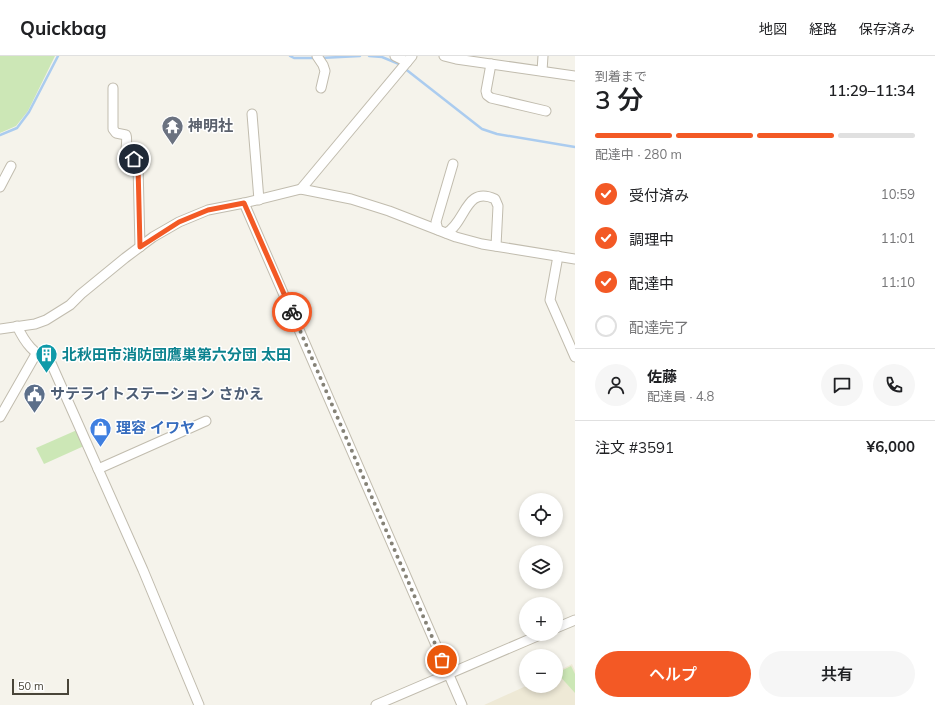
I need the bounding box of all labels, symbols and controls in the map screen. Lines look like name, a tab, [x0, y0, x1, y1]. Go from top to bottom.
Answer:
text: Quickbag	[20, 16, 107, 40]
text: 地図	[759, 20, 787, 38]
text: 経路	[809, 20, 837, 38]
text: 保存済み	[859, 20, 915, 38]
text: 到着まで	[595, 68, 647, 84]
text: 11:29–11:34	[828, 81, 915, 100]
text: 3 分	[595, 83, 644, 116]
temple icon: 神明社	[159, 113, 185, 146]
place label: 神明社	[187, 116, 233, 135]
pin	[117, 142, 151, 176]
text: 配達中 · 280 m	[595, 146, 682, 162]
icon: home	[123, 148, 145, 170]
icon: check	[595, 183, 617, 205]
text: 受付済み	[629, 186, 689, 205]
text: 10:59	[881, 186, 915, 202]
icon: check	[595, 227, 617, 249]
text: 調理中	[629, 230, 674, 249]
text: 11:01	[881, 230, 915, 246]
icon: check	[595, 271, 617, 293]
text: 配達中	[629, 274, 674, 293]
text: 11:10	[881, 274, 915, 290]
courier	[272, 292, 312, 332]
icon: bike	[281, 301, 303, 323]
text: 配達完了	[629, 318, 689, 337]
building icon: 北秋田市消防団鷹巣第六分団 太田	[33, 342, 59, 375]
place label: 北秋田市消防団鷹巣第六分団 太田	[62, 345, 291, 364]
button: person	[595, 364, 637, 406]
button: chat	[821, 364, 863, 406]
button: phone	[873, 364, 915, 406]
text: 佐藤	[647, 367, 677, 386]
public building icon: サテライトステーション さかえ	[22, 381, 48, 414]
place label: サテライトステーション さかえ	[50, 384, 264, 403]
text: 配達員 · 4.8	[647, 388, 714, 404]
shop icon: 理容 イワヤ	[88, 415, 114, 448]
place label: 理容 イワヤ	[116, 418, 195, 437]
text: ¥6,000	[866, 437, 915, 456]
text: 注文 #3591	[595, 438, 674, 457]
map controls	[519, 493, 563, 693]
button: locate	[519, 493, 563, 537]
button: layers	[519, 545, 563, 589]
button: +	[519, 597, 563, 641]
pin	[425, 643, 459, 677]
icon: bag	[431, 649, 453, 671]
button: −	[519, 649, 563, 693]
button: ヘルプ	[595, 651, 751, 697]
button: 共有	[759, 651, 915, 697]
scale bar	[12, 677, 69, 696]
text: 50 m	[18, 679, 44, 693]

